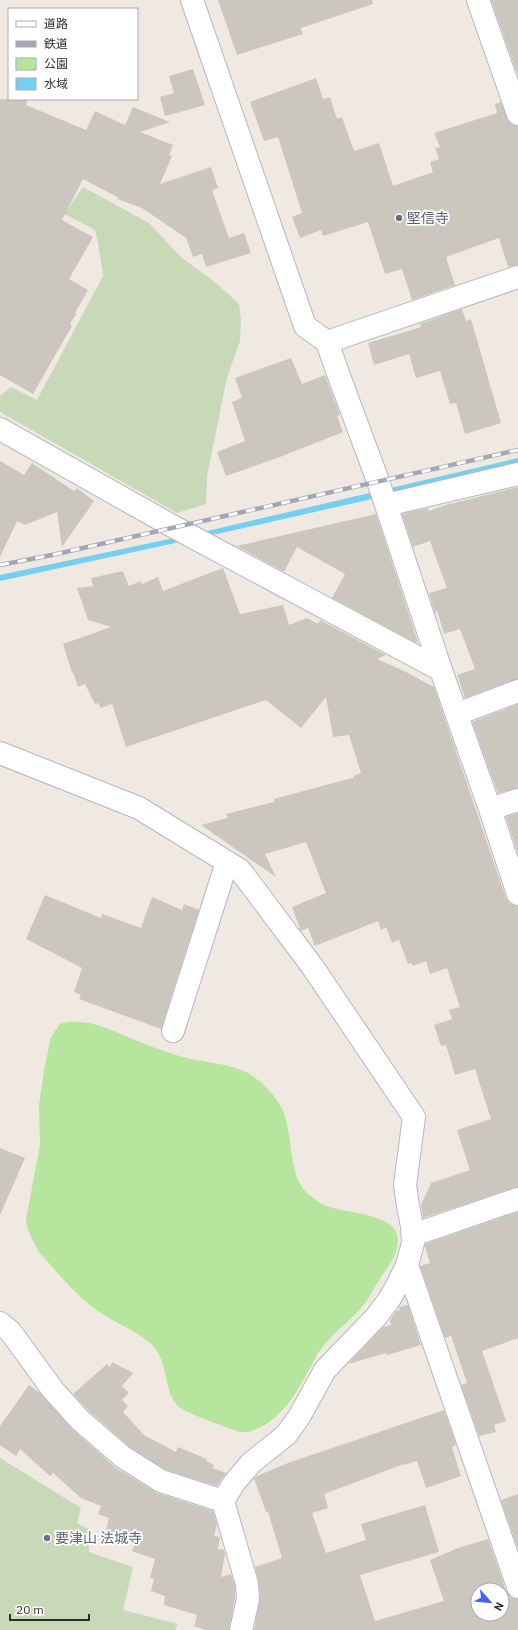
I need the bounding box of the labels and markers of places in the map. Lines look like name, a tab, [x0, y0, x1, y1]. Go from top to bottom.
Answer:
place label: 堅信寺	[407, 209, 449, 227]
marker: 堅信寺	[394, 213, 404, 223]
place label: 要津山 法城寺	[55, 1529, 142, 1547]
marker: 要津山 法城寺	[42, 1533, 52, 1543]

